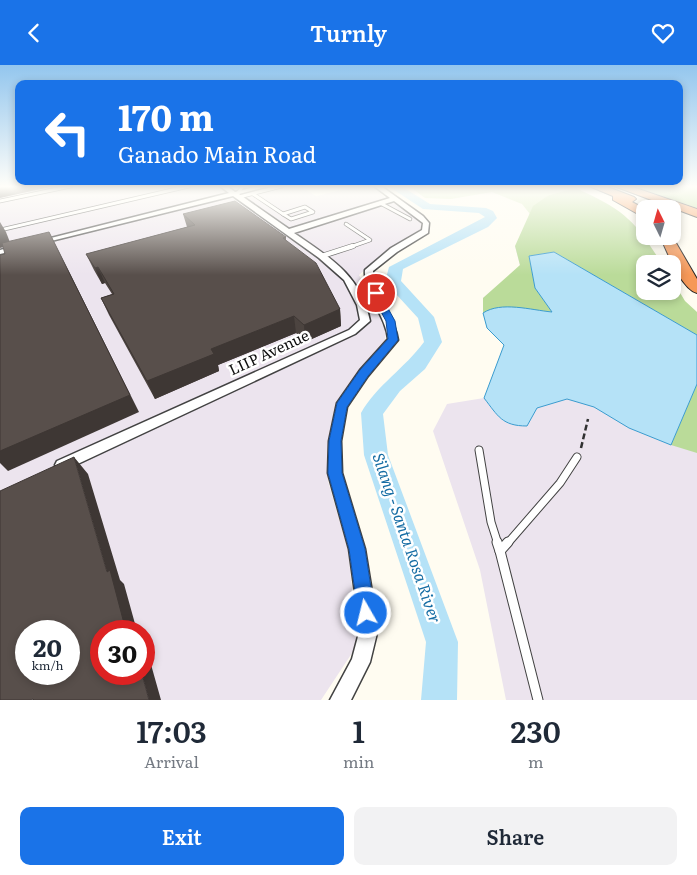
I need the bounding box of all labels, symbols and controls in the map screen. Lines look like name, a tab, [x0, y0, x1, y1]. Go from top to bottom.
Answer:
text: Turnly	[310, 16, 387, 49]
icon: back	[20, 19, 48, 47]
icon: heart	[649, 19, 677, 47]
text: 170 m	[118, 90, 214, 142]
icon: left	[35, 100, 100, 165]
text: Ganado Main Road	[118, 137, 316, 170]
north arrow	[636, 200, 681, 245]
map controls	[636, 200, 681, 300]
button: layers	[636, 255, 681, 300]
pin	[355, 272, 397, 314]
icon: arrive	[362, 279, 390, 307]
street label: LIIP Avenue	[224, 323, 313, 380]
water label: Silang - Santa Rosa River	[368, 449, 448, 626]
position arrow	[339, 586, 391, 638]
speed limit sign: 30	[90, 620, 155, 685]
text: 20	[33, 628, 62, 665]
text: km/h	[32, 656, 63, 674]
text: 17:03	[136, 708, 207, 752]
text: 1	[353, 708, 365, 752]
text: 230	[511, 708, 561, 752]
text: Arrival	[144, 749, 199, 773]
text: min	[343, 749, 374, 773]
text: m	[528, 749, 544, 773]
button: Exit	[20, 807, 344, 865]
button: Share	[354, 807, 677, 865]

